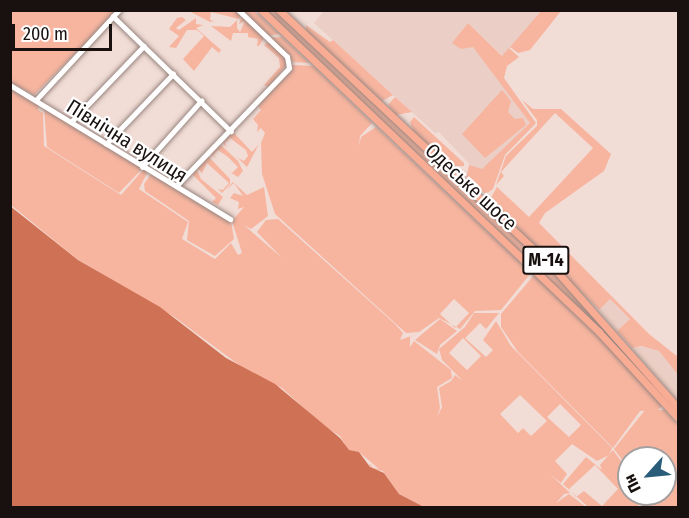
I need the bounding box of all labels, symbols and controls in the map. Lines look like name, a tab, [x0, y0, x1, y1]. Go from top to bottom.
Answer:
scale bar	[15, 12, 116, 50]
text: 200 m	[23, 23, 68, 45]
street label: Північна вулиця	[62, 94, 192, 188]
street label: Одеське шосе	[420, 138, 522, 236]
road number: М-14	[522, 245, 570, 275]
north arrow	[617, 446, 677, 506]
text: Пн	[620, 471, 645, 496]

